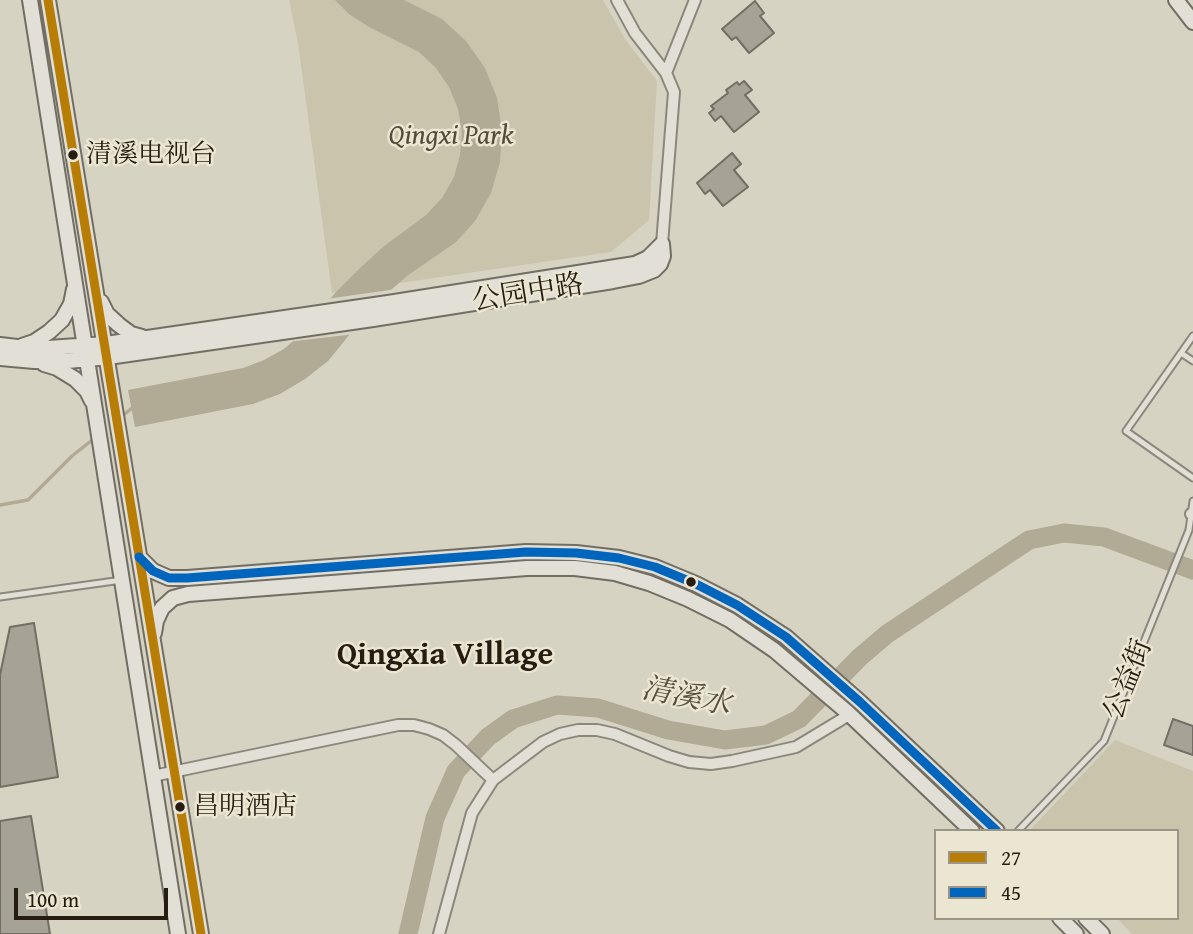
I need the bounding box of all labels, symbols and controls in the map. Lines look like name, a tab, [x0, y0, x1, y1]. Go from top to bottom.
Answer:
park label: Qingxi Park	[389, 120, 513, 154]
place label: 清溪电视台	[86, 139, 216, 171]
marker: 清溪电视台	[66, 148, 80, 162]
street label: 公园中路	[470, 269, 586, 319]
unlabelled marker	[684, 575, 698, 589]
street label: 公益街	[1098, 635, 1160, 725]
district label: Qingxia Village	[337, 637, 553, 675]
water label: 清溪水	[638, 672, 734, 724]
place label: 昌明酒店	[193, 791, 297, 823]
marker: 昌明酒店	[173, 800, 187, 814]
legend	[934, 829, 1179, 920]
text: 27	[1001, 842, 1021, 873]
scale bar	[18, 874, 172, 918]
text: 45	[1001, 877, 1021, 908]
text: 100 m	[27, 884, 79, 915]

